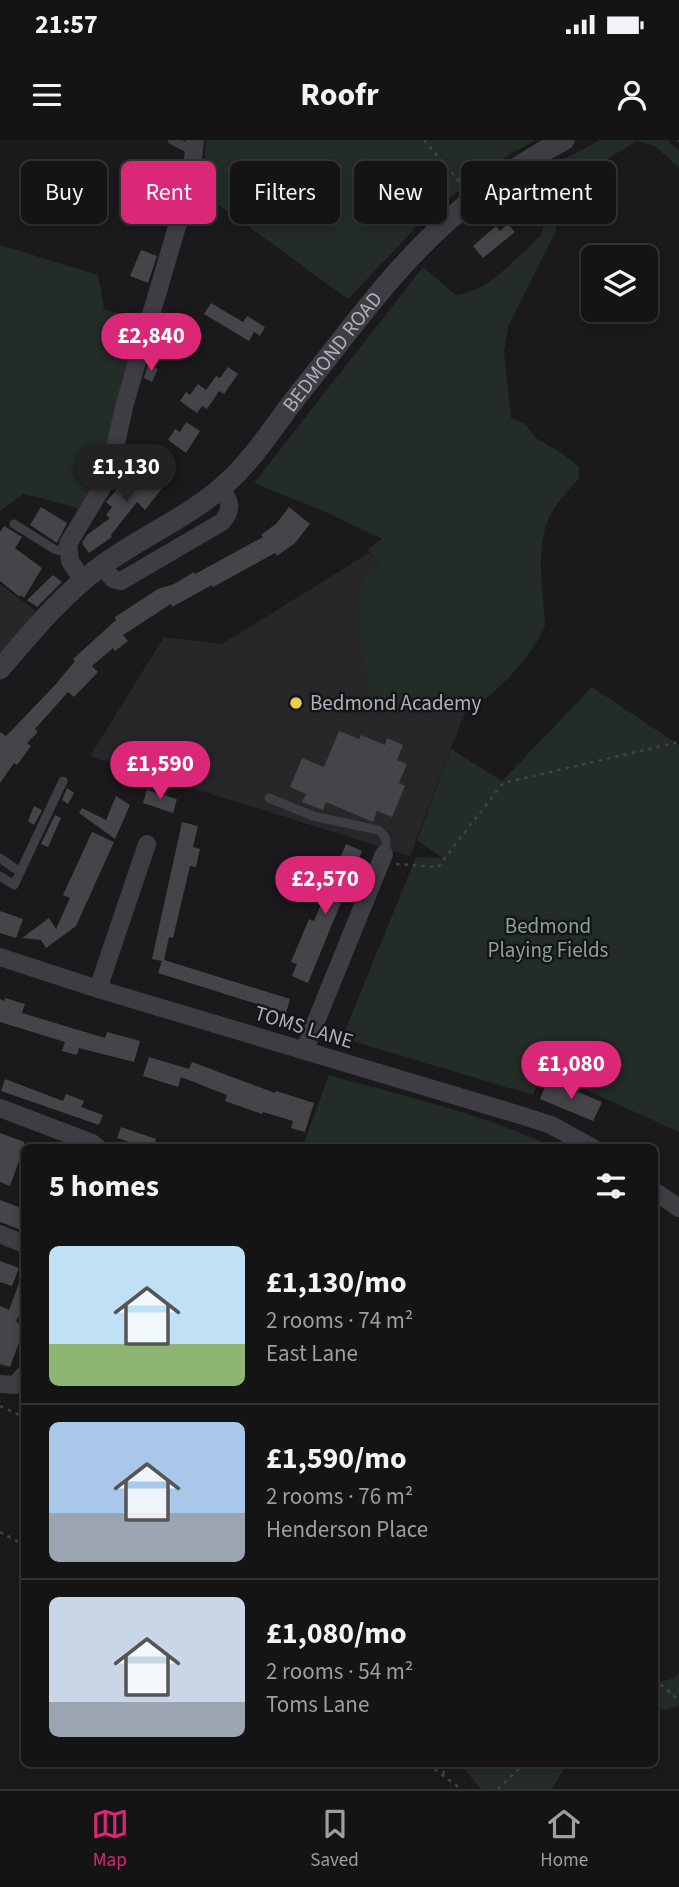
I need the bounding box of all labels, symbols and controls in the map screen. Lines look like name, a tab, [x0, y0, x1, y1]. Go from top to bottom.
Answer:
text: 21:57	[35, 6, 98, 43]
text: Roofr	[300, 72, 379, 118]
icon: menu	[28, 76, 66, 114]
icon: person	[613, 76, 651, 114]
chip: Buy	[21, 161, 107, 224]
chip: Rent	[121, 161, 216, 224]
chip: Filters	[230, 161, 340, 224]
chip: New	[354, 161, 447, 224]
chip: Apartment	[461, 161, 616, 224]
map controls	[581, 245, 658, 322]
button: layers	[581, 245, 658, 322]
street label: BEDMOND ROAD	[275, 285, 389, 418]
pin: £2,840	[94, 314, 208, 373]
text: £2,840	[117, 319, 185, 352]
pin: £1,130	[69, 444, 183, 504]
text: £1,130	[92, 450, 160, 483]
place label: Bedmond Academy	[310, 688, 481, 718]
marker: Bedmond Academy	[288, 695, 304, 711]
pin: £1,590	[103, 742, 217, 801]
text: £1,590	[126, 747, 194, 780]
pin: £2,570	[268, 856, 382, 916]
text: £2,570	[291, 862, 359, 895]
park label: Bedmond Playing Fields	[488, 911, 609, 965]
street label: TOMS LANE	[251, 998, 357, 1056]
pin: £1,080	[514, 1042, 628, 1101]
text: £1,080	[537, 1047, 605, 1080]
text: 5 homes	[49, 1165, 159, 1208]
icon: filters	[592, 1167, 630, 1205]
text: £1,130/mo	[266, 1261, 407, 1304]
icon: home	[105, 1274, 189, 1358]
text: 2 rooms · 74 m²	[266, 1304, 413, 1337]
text: East Lane	[266, 1337, 358, 1370]
text: £1,590/mo	[266, 1437, 407, 1480]
icon: home	[105, 1450, 189, 1534]
text: 2 rooms · 76 m²	[266, 1480, 413, 1513]
text: Henderson Place	[266, 1513, 428, 1546]
text: £1,080/mo	[266, 1612, 407, 1655]
icon: home	[105, 1625, 189, 1709]
text: 2 rooms · 54 m²	[266, 1655, 413, 1688]
text: Toms Lane	[266, 1688, 369, 1721]
tab: Map	[91, 1805, 129, 1874]
tab: Saved	[310, 1805, 359, 1874]
tab: Home	[540, 1805, 588, 1874]

